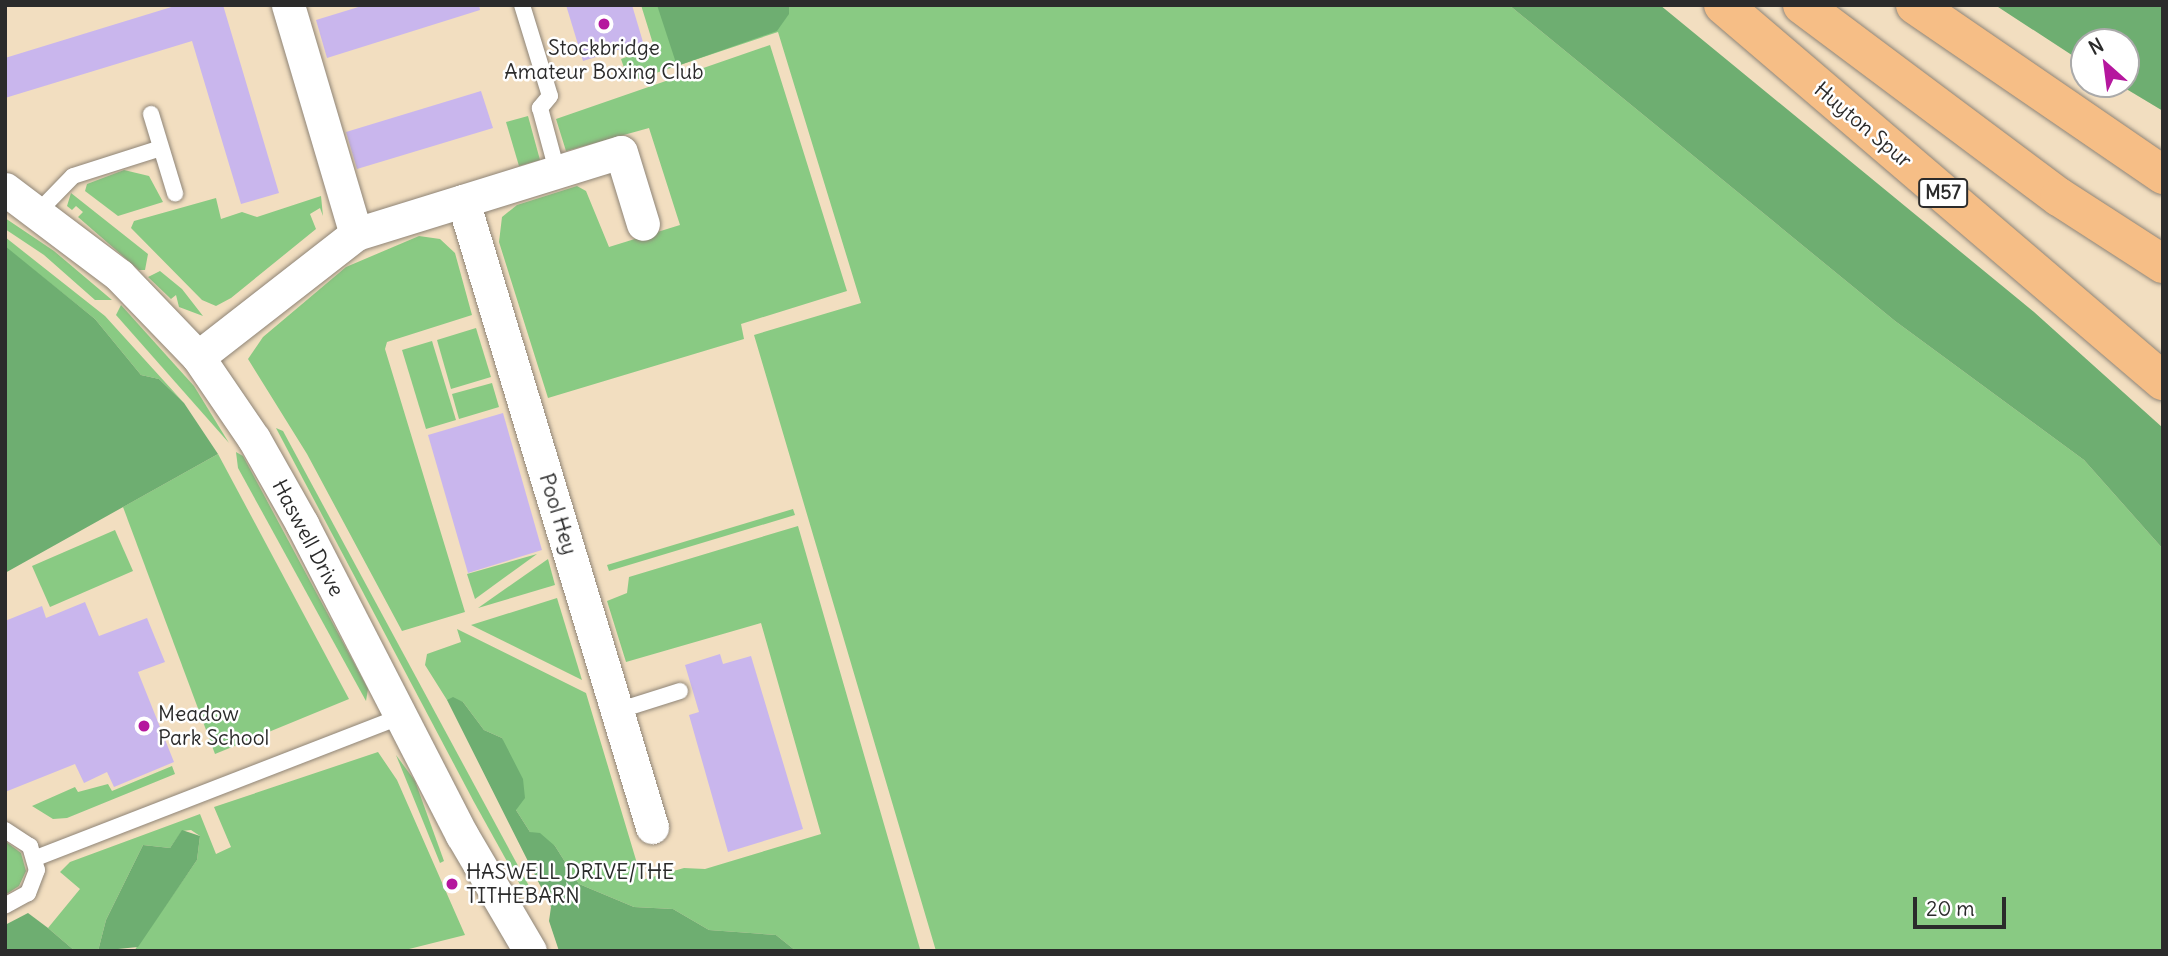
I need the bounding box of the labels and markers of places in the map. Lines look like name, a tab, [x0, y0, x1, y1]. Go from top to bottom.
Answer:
marker: Stockbridge Amateur Boxing Club	[596, 16, 612, 32]
place label: Stockbridge Amateur Boxing Club	[504, 35, 704, 85]
place label: Meadow Park School	[158, 701, 269, 751]
marker: Meadow Park School	[136, 718, 152, 734]
place label: HASWELL DRIVE/THE TITHEBARN	[466, 859, 674, 909]
marker: HASWELL DRIVE/THE TITHEBARN	[444, 876, 460, 892]

